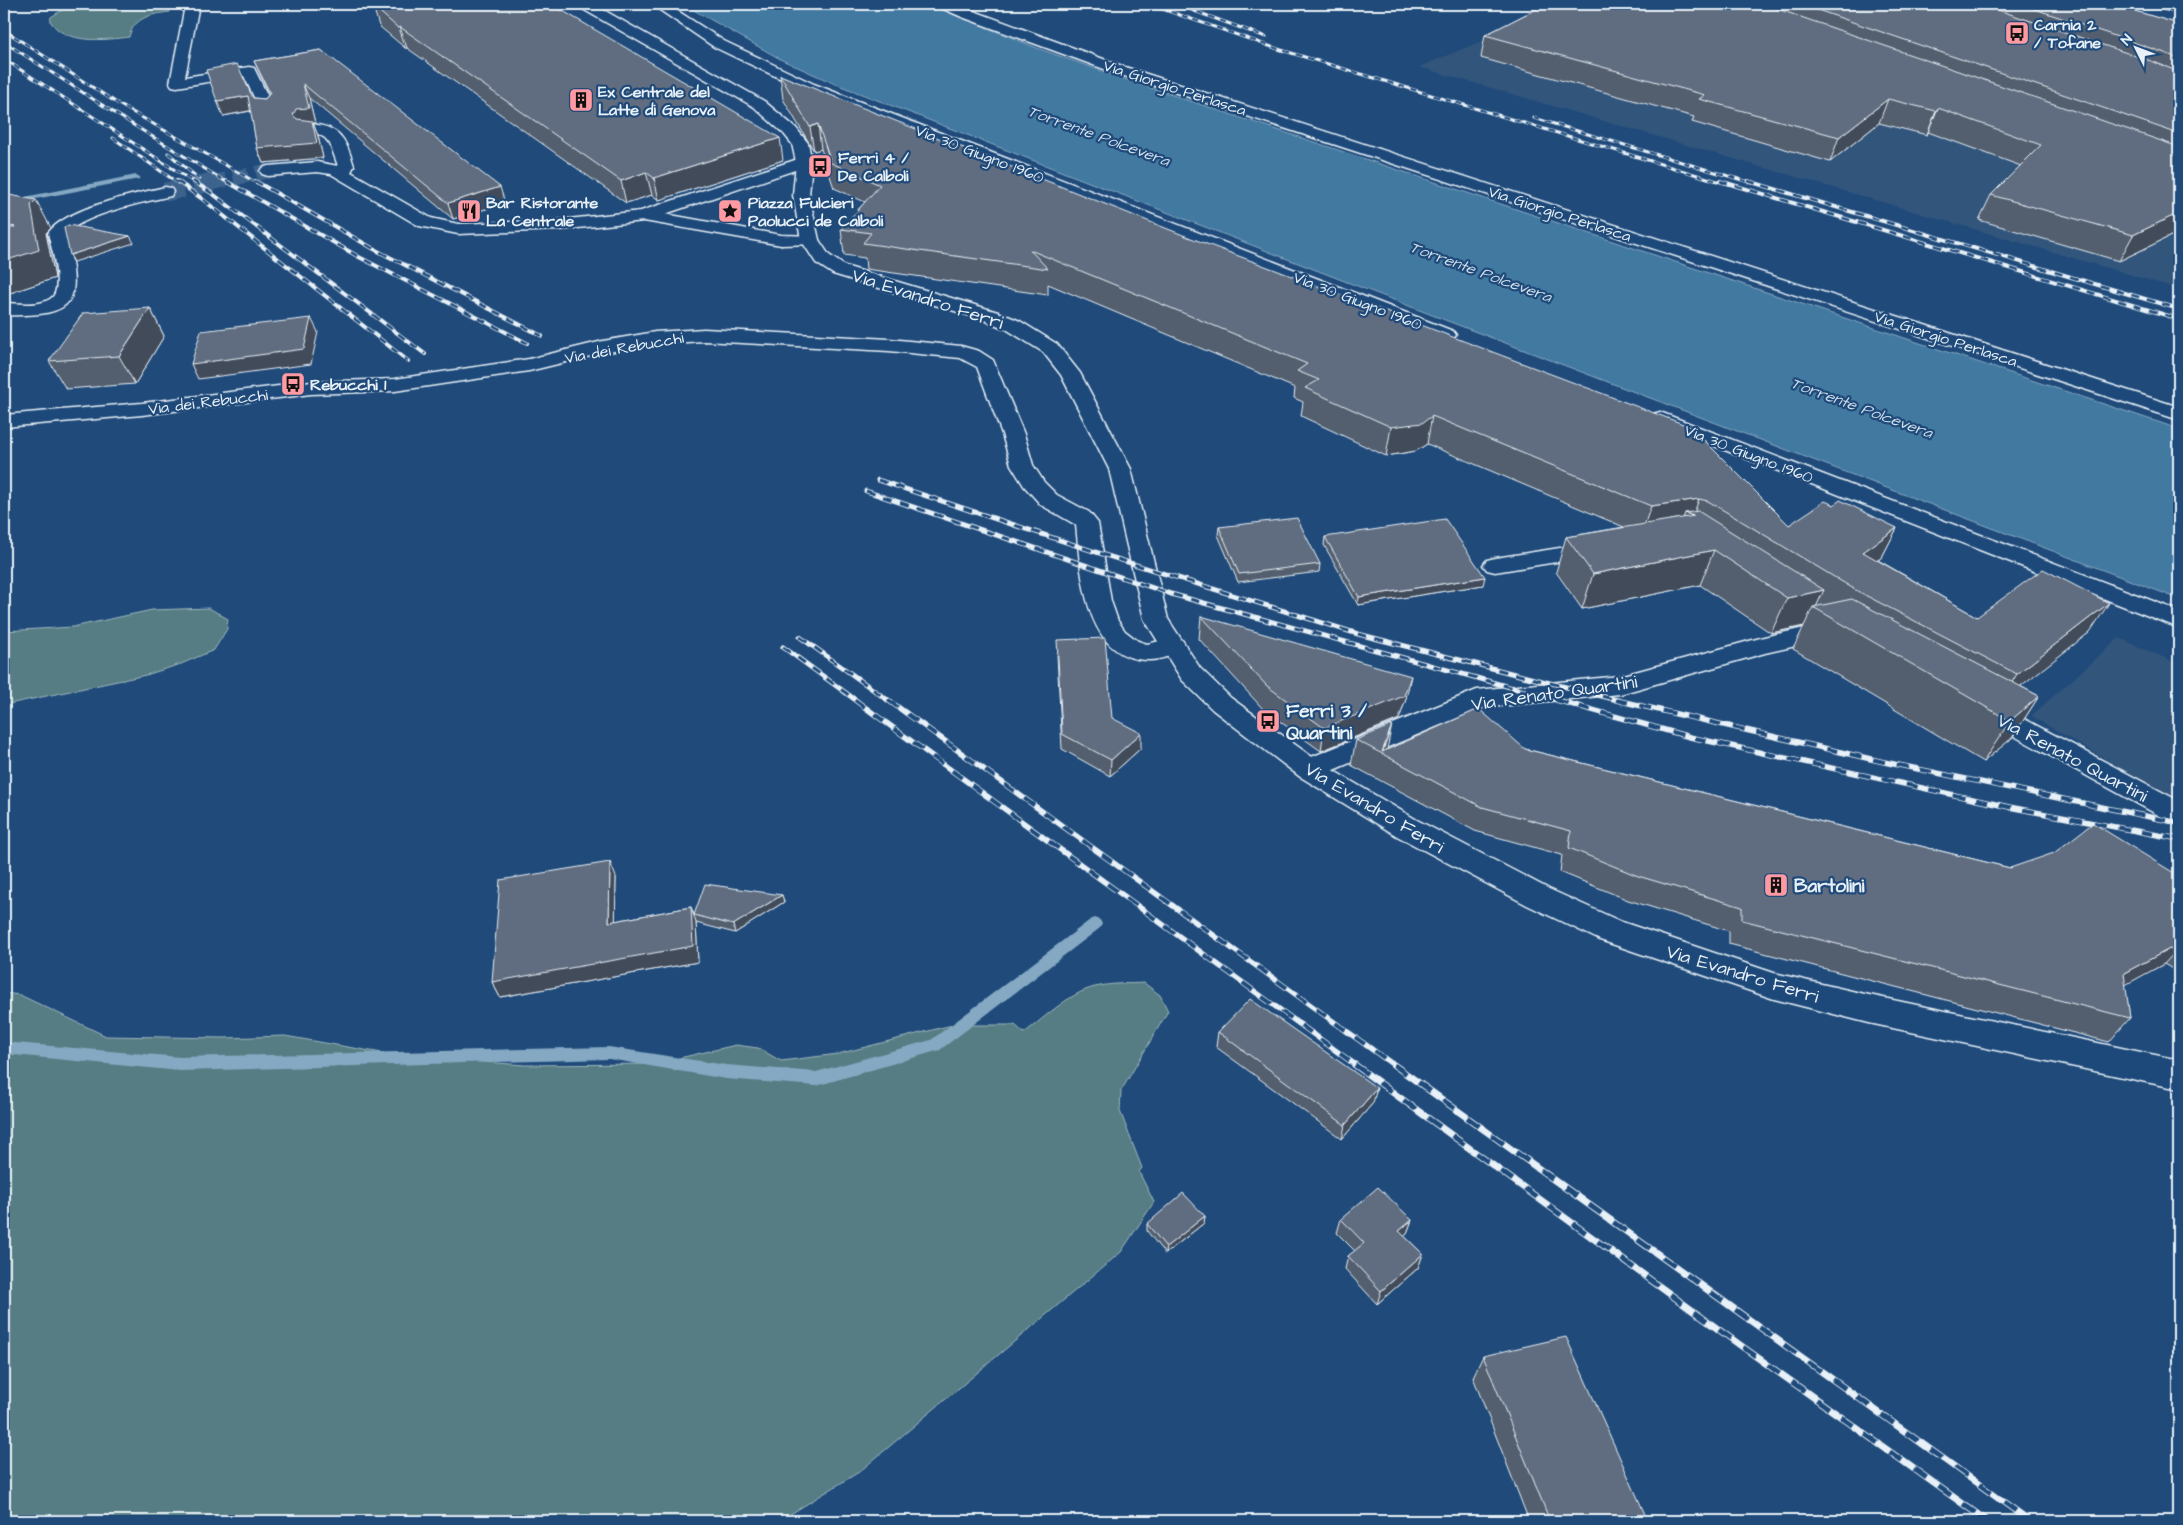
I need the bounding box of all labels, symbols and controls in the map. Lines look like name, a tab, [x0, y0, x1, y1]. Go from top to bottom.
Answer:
place label: Carnia 2 / Tofane	[2034, 14, 2101, 54]
bus stop icon: Carnia 2 / Tofane	[2004, 20, 2030, 46]
north arrow	[2110, 22, 2160, 72]
text: N	[2117, 30, 2138, 50]
street label: Via Giorgio Perlasca	[1100, 54, 1249, 122]
place label: Ex Centrale del Latte di Genova	[598, 81, 716, 121]
building icon: Ex Centrale del Latte di Genova	[568, 87, 594, 113]
water label: Torrente Polcevera	[1025, 100, 1173, 172]
street label: Via 30 Giugno 1960	[912, 119, 1047, 190]
place label: Ferri 4 / De Calboli	[838, 147, 910, 187]
bus stop icon: Ferri 4 / De Calboli	[807, 153, 833, 179]
street label: Via Giorgio Perlasca	[1485, 180, 1634, 248]
place label: Bar Ristorante La Centrale	[486, 192, 599, 232]
place label: Piazza Fulcieri Paolucci de Calboli	[748, 192, 884, 232]
restaurant icon: Bar Ristorante La Centrale	[456, 198, 482, 224]
place icon: Piazza Fulcieri Paolucci de Calboli	[717, 198, 743, 224]
water label: Torrente Polcevera	[1407, 236, 1555, 308]
street label: Via Evandro Ferri	[848, 262, 1007, 337]
street label: Via 30 Giugno 1960	[1290, 266, 1425, 337]
street label: Via Giorgio Perlasca	[1871, 305, 2020, 373]
street label: Via dei Rebucchi	[563, 327, 686, 369]
bus stop icon: Rebucchi 1	[280, 371, 306, 397]
water label: Torrente Polcevera	[1788, 372, 1936, 444]
place label: Rebucchi 1	[310, 374, 387, 396]
street label: Via dei Rebucchi	[147, 384, 270, 420]
street label: Via 30 Giugno 1960	[1681, 419, 1816, 490]
street label: Via Renato Quartini	[1469, 668, 1639, 718]
place label: Ferri 3 / Quartini	[1286, 698, 1367, 747]
street label: Via Renato Quartini	[1992, 707, 2153, 810]
bus stop icon: Ferri 3 / Quartini	[1255, 708, 1281, 734]
street label: Via Evandro Ferri	[1300, 756, 1449, 861]
building icon: Bartolini	[1763, 872, 1789, 898]
place label: Bartolini	[1794, 873, 1864, 900]
street label: Via Evandro Ferri	[1663, 938, 1822, 1010]

